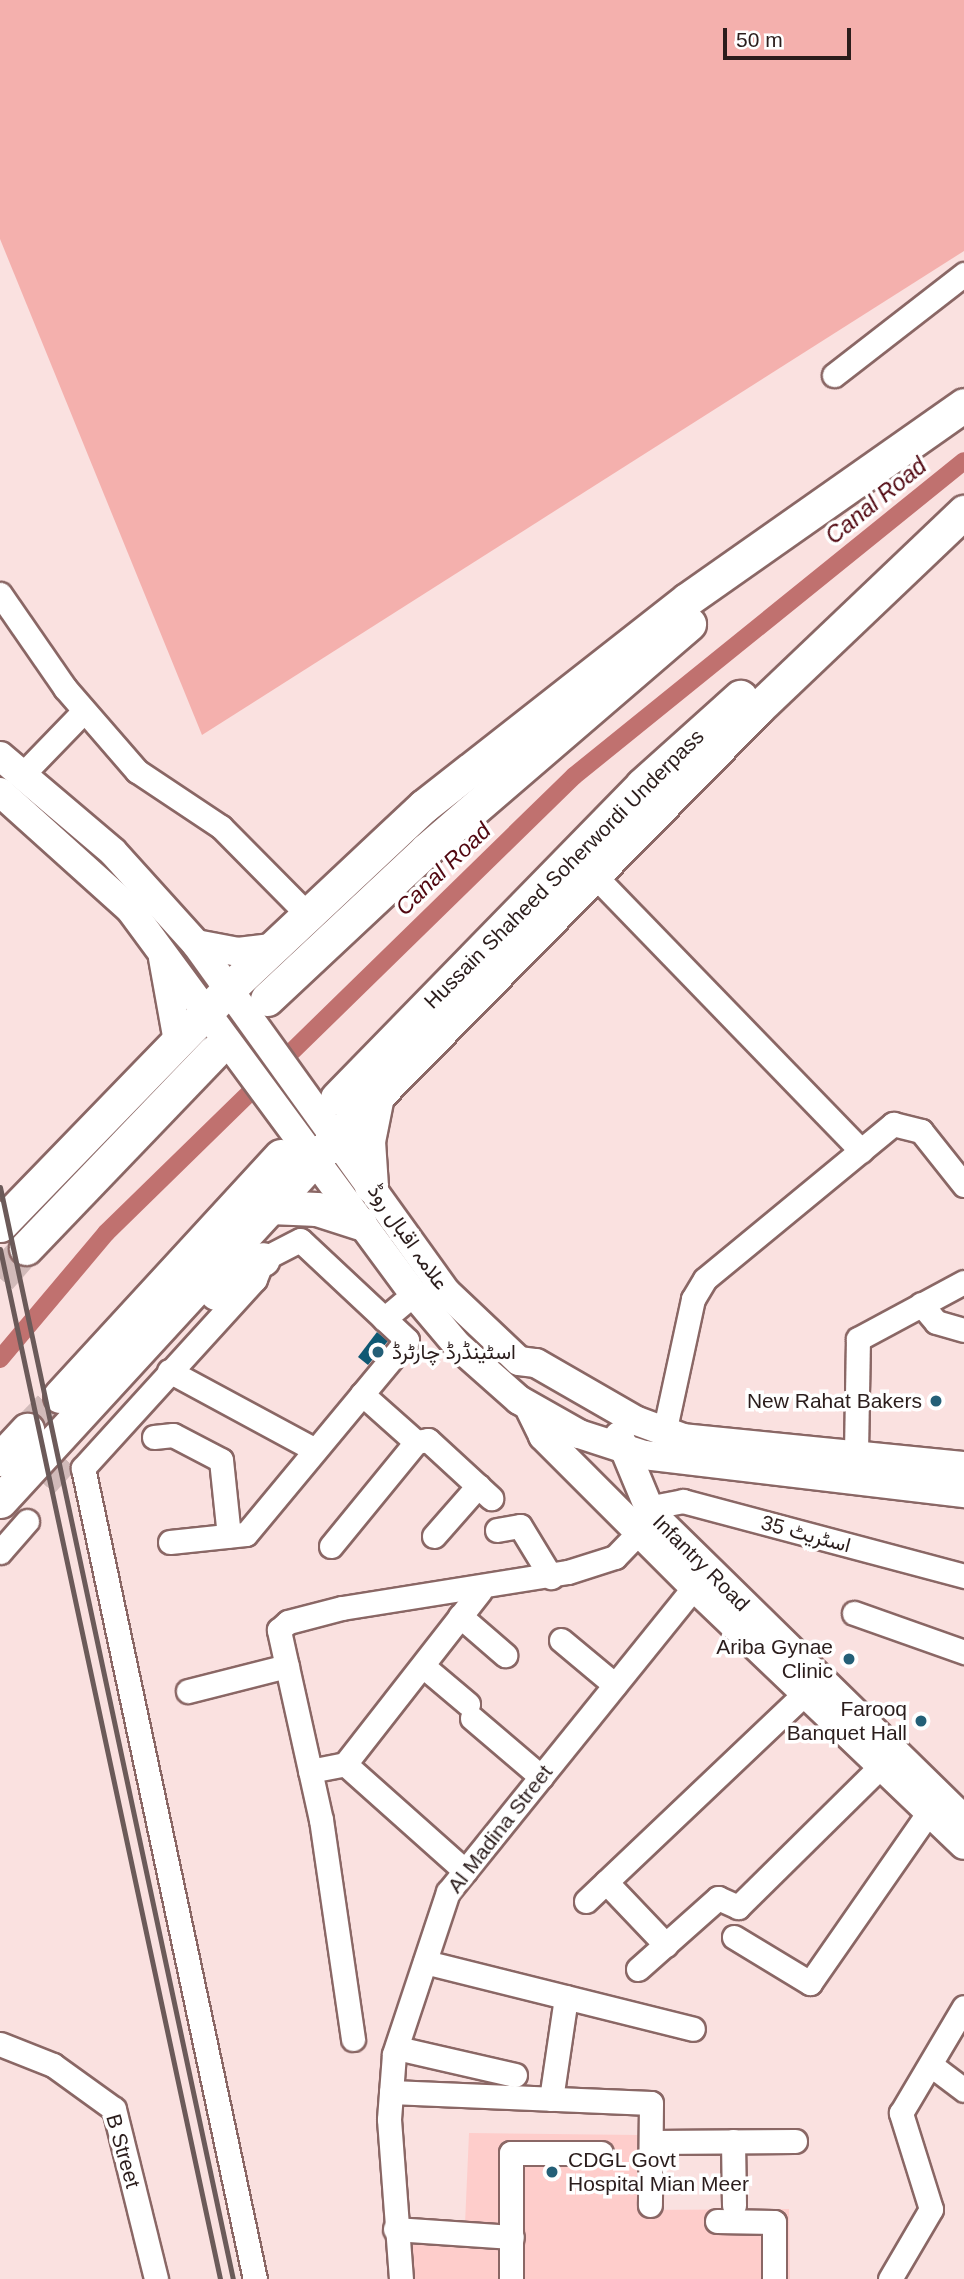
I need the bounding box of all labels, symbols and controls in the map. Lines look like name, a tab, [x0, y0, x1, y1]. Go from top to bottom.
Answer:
scale bar	[726, 14, 854, 58]
text: 50 m	[736, 28, 783, 51]
water label: Canal Road	[820, 452, 932, 550]
street label: Hussain Shaheed Soherwordi Underpass	[419, 724, 709, 1014]
water label: Canal Road	[390, 817, 496, 921]
street label: علامہ اقبال روڈ	[362, 1179, 454, 1295]
place label: اسٹینڈرڈ چارٹرڈ	[392, 1339, 516, 1365]
marker: اسٹینڈرڈ چارٹرڈ	[370, 1344, 386, 1360]
place label: New Rahat Bakers	[747, 1388, 922, 1414]
marker: New Rahat Bakers	[928, 1393, 944, 1409]
street label: Infantry Road	[648, 1510, 754, 1616]
street label: اسٹریٹ 35	[758, 1510, 854, 1558]
place label: Ariba Gynae Clinic	[716, 1634, 833, 1684]
marker: Ariba Gynae Clinic	[839, 1649, 859, 1669]
place label: Farooq Banquet Hall	[787, 1696, 907, 1746]
marker: Farooq Banquet Hall	[913, 1713, 929, 1729]
street label: Al Madina Street	[442, 1760, 558, 1898]
street label: B Street	[100, 2111, 146, 2191]
place label: CDGL Govt Hospital Mian Meer	[568, 2147, 749, 2197]
marker: CDGL Govt Hospital Mian Meer	[542, 2162, 562, 2182]

